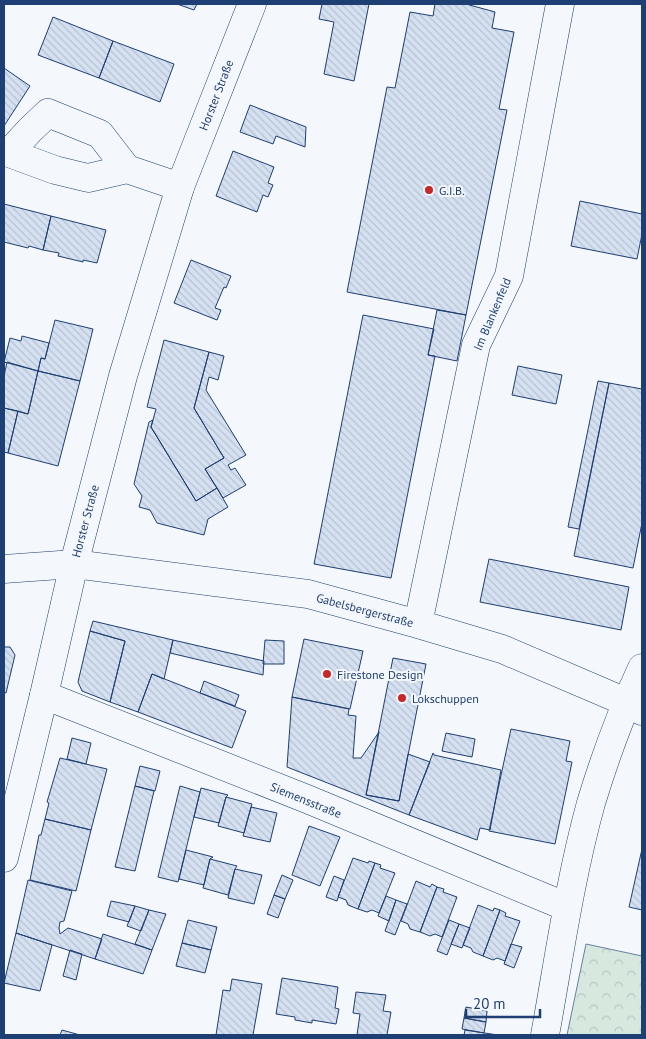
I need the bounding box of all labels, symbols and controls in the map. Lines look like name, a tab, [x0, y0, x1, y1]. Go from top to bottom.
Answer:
street label: Horster Straße	[196, 57, 236, 133]
place label: G.I.B.	[439, 183, 465, 198]
marker: G.I.B.	[423, 184, 435, 196]
street label: Im Blankenfeld	[470, 275, 514, 353]
street label: Horster Straße	[68, 483, 102, 559]
street label: Gabelsbergerstraße	[315, 590, 415, 630]
place label: Firestone Design	[337, 667, 423, 682]
marker: Firestone Design	[321, 668, 333, 680]
place label: Lokschuppen	[412, 691, 479, 706]
marker: Lokschuppen	[396, 692, 408, 704]
street label: Siemensstraße	[268, 779, 344, 821]
scale bar	[466, 986, 540, 1018]
text: 20 m	[473, 994, 506, 1013]

